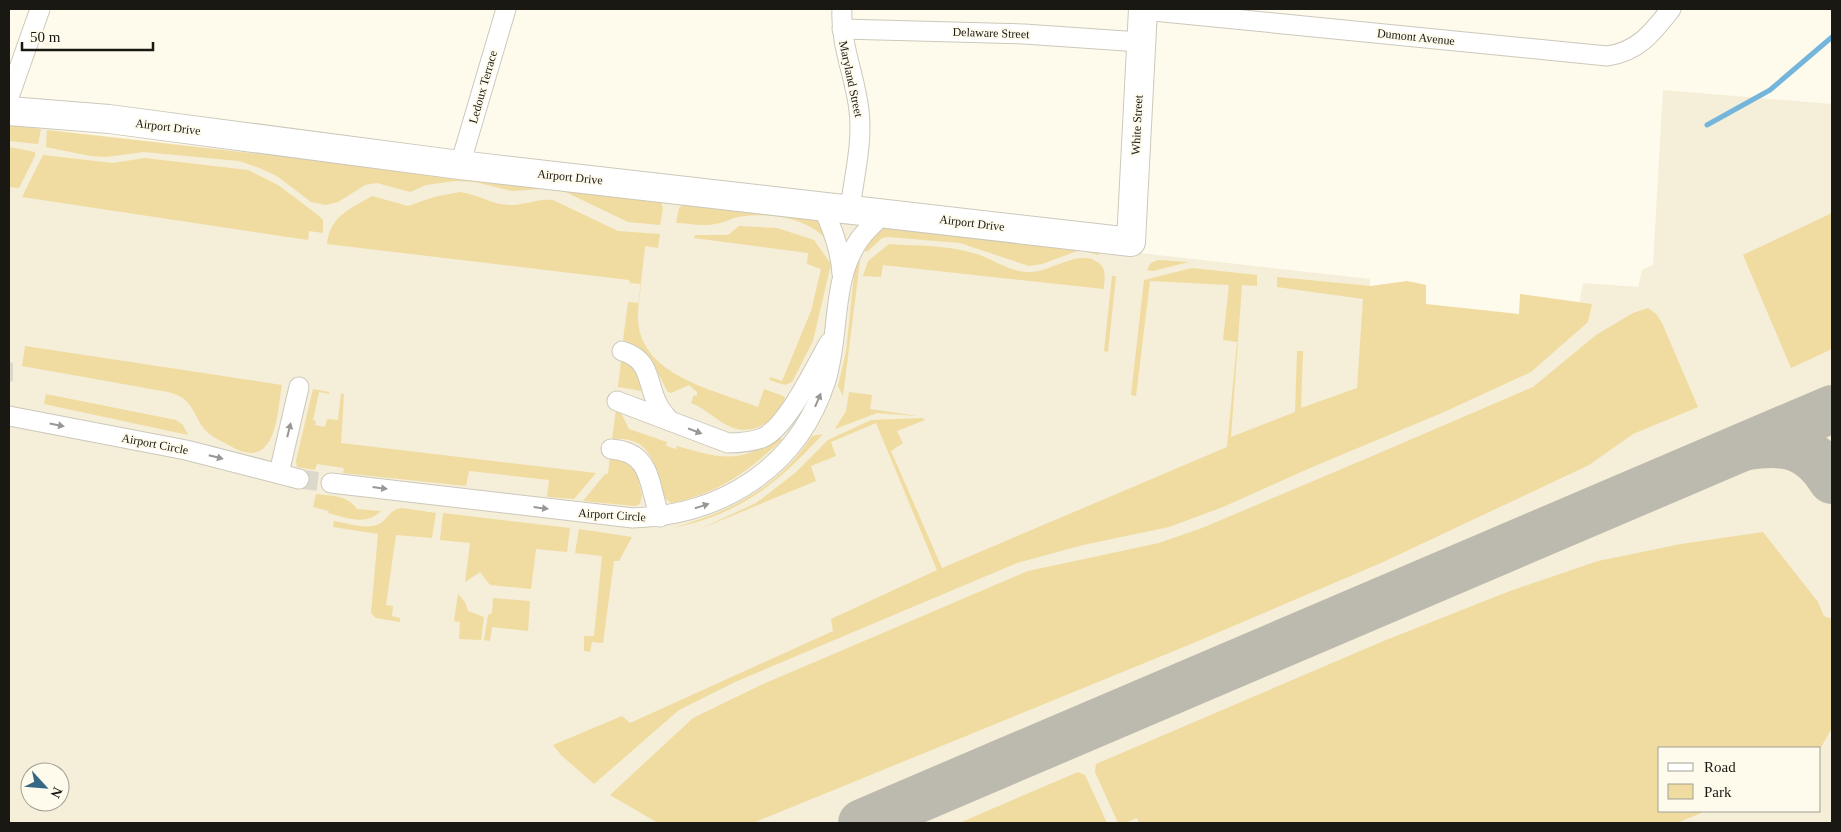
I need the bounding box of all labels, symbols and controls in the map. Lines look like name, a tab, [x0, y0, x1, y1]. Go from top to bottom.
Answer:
scale bar	[22, 20, 154, 52]
street label: Delaware Street	[952, 25, 1030, 41]
street label: Dumont Avenue	[1376, 26, 1456, 48]
text: 50 m	[30, 29, 61, 45]
street label: Maryland Street	[836, 40, 866, 119]
street label: Ledoux Terrace	[466, 49, 500, 125]
street label: White Street	[1128, 94, 1146, 155]
street label: Airport Drive	[135, 116, 201, 138]
street label: Airport Drive	[537, 167, 603, 187]
street label: Airport Drive	[939, 212, 1005, 234]
one-way arrow	[814, 393, 822, 407]
one-way arrow	[49, 422, 65, 430]
one-way arrow	[285, 423, 293, 438]
one-way arrow	[688, 427, 703, 435]
street label: Airport Circle	[120, 431, 190, 457]
one-way arrow	[208, 454, 223, 462]
one-way arrow	[372, 484, 388, 492]
one-way arrow	[694, 502, 709, 510]
one-way arrow	[533, 504, 549, 512]
street label: Airport Circle	[578, 506, 646, 524]
legend	[1658, 747, 1821, 812]
text: Road	[1704, 759, 1736, 775]
north arrow	[20, 762, 70, 812]
text: Park	[1704, 784, 1732, 800]
text: N	[47, 785, 65, 800]

